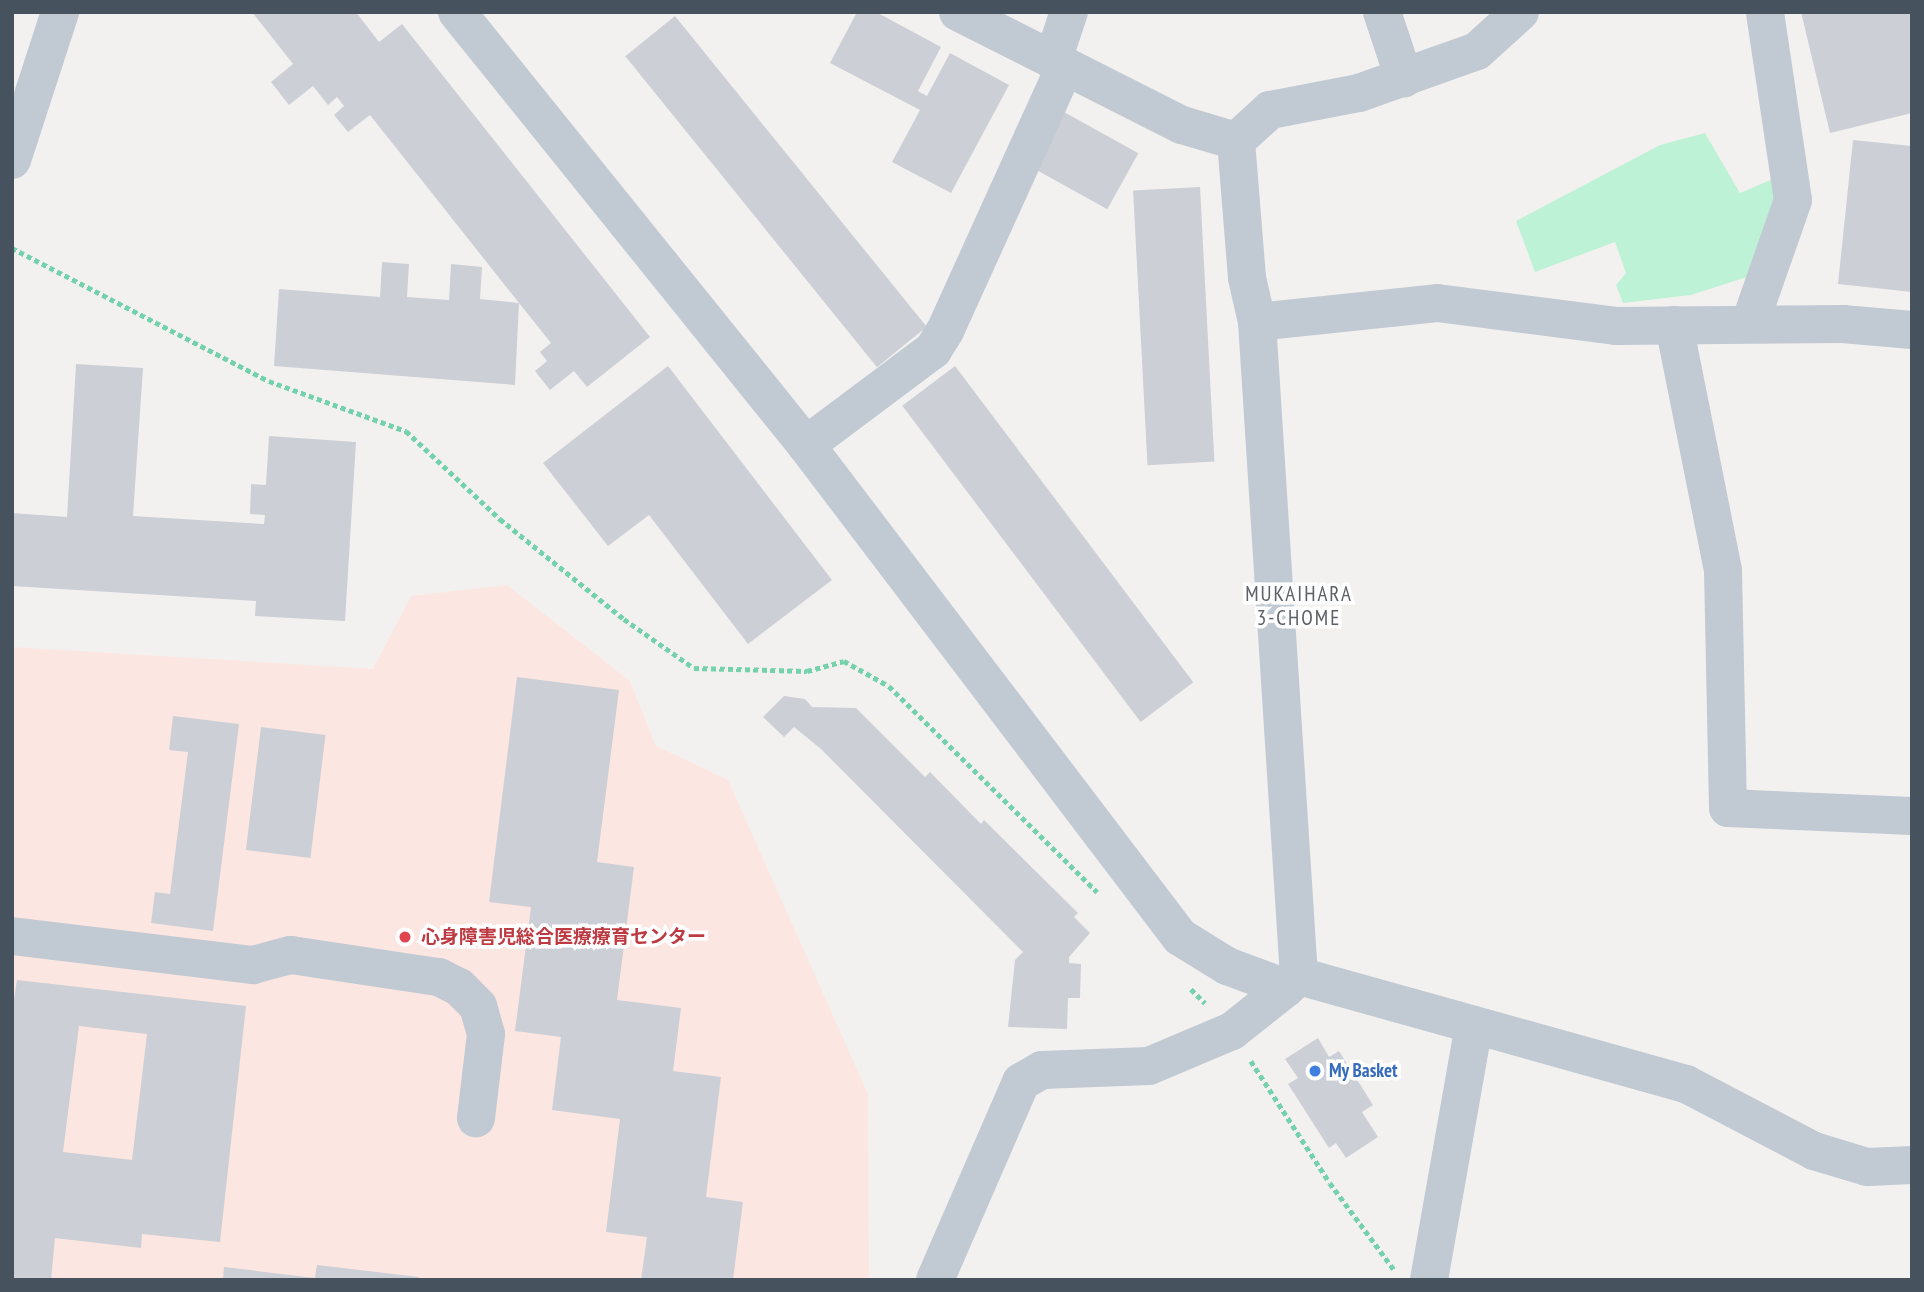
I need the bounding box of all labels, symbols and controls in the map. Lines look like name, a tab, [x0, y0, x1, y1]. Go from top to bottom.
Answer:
district label: MUKAIHARA 3-CHOME	[1246, 581, 1352, 631]
place label: 心身障害児総合医療療育センター	[421, 926, 706, 948]
marker: 心身障害児総合医療療育センター	[395, 927, 415, 947]
place label: My Basket	[1329, 1060, 1398, 1082]
marker: My Basket	[1307, 1063, 1323, 1079]

